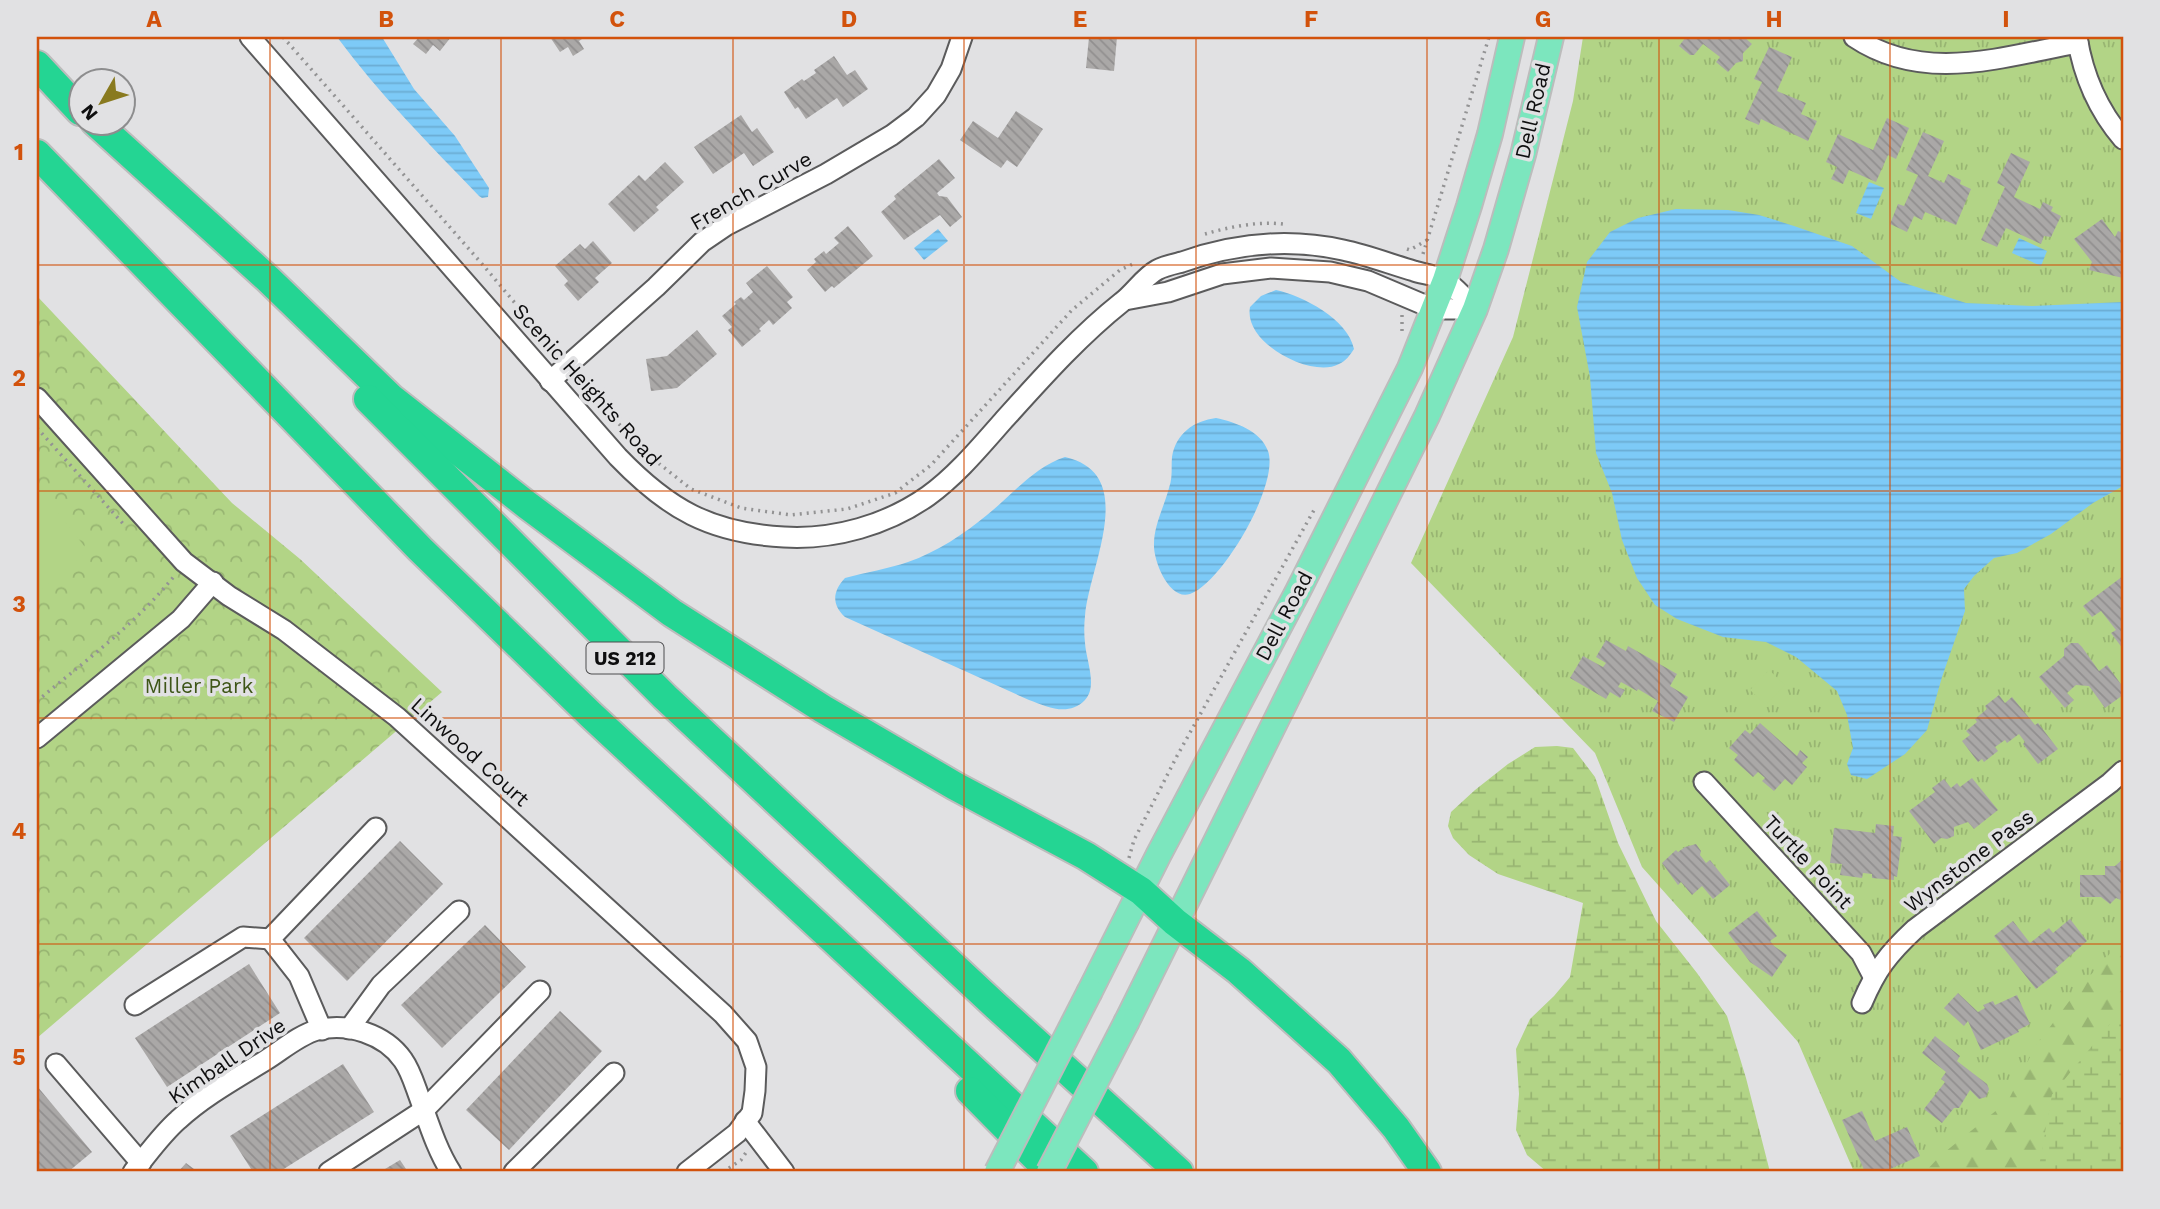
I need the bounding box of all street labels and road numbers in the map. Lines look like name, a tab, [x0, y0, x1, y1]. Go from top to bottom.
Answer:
street label: Dell Road	[1509, 60, 1556, 161]
street label: French Curve	[686, 146, 816, 235]
street label: Scenic Heights Road	[508, 298, 667, 471]
street label: Dell Road	[1250, 567, 1318, 665]
road number: US 212	[586, 642, 664, 674]
street label: Linwood Court	[406, 692, 535, 811]
street label: Wynstone Pass	[1899, 804, 2038, 917]
street label: Turtle Point	[1759, 810, 1858, 914]
street label: Kimball Drive	[163, 1012, 290, 1109]

